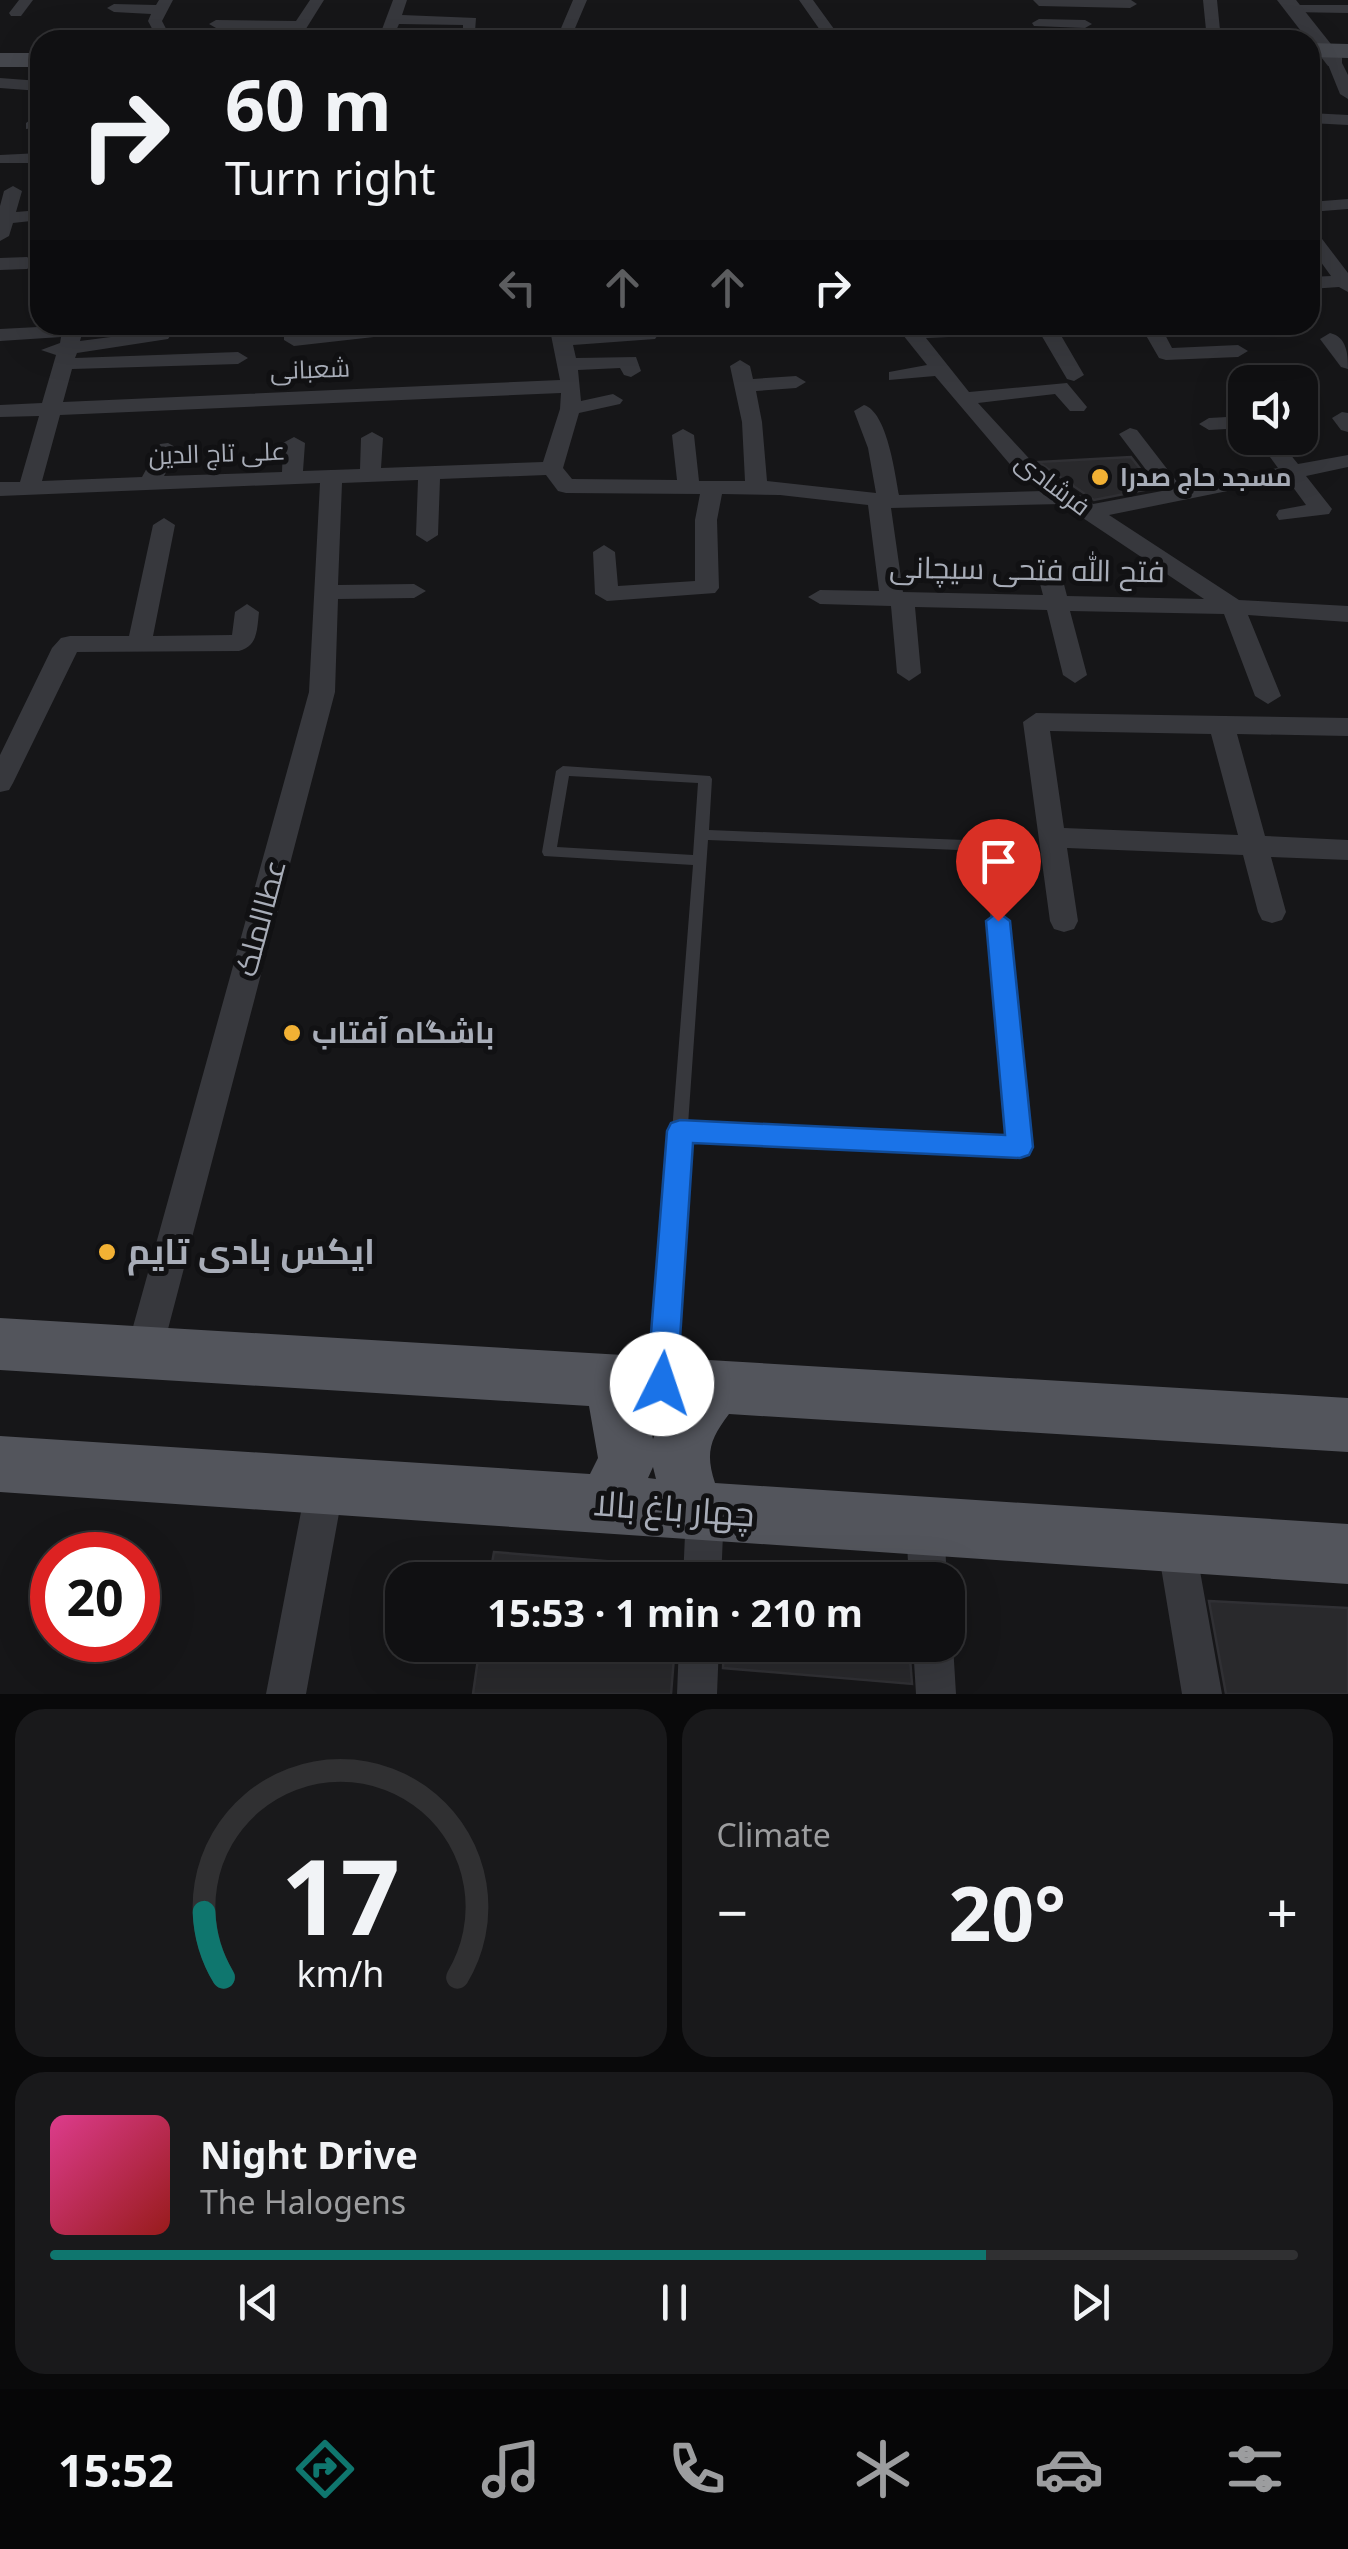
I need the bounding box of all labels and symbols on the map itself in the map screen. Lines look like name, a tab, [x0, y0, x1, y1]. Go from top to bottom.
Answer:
street label: شعبانی	[269, 350, 351, 386]
street label: علی تاج الدین	[148, 433, 286, 472]
street label: فرشادی	[1009, 444, 1098, 522]
place label: مسجد حاج صدرا	[1120, 459, 1292, 494]
marker: مسجد حاج صدرا	[1089, 466, 1111, 488]
street label: فتح الله فتحی سیچانی	[889, 546, 1165, 592]
pin	[956, 819, 1041, 922]
street label: عطاالملک	[224, 855, 295, 981]
place label: باشگاه آفتاب	[312, 1011, 494, 1052]
marker: باشگاه آفتاب	[281, 1022, 303, 1044]
place label: ایکس بادی تایم	[127, 1227, 375, 1276]
marker: ایکس بادی تایم	[96, 1241, 118, 1263]
position arrow	[610, 1332, 714, 1436]
street label: چهار باغ بالا	[592, 1478, 756, 1538]
speed limit sign: 20	[30, 1532, 160, 1662]

